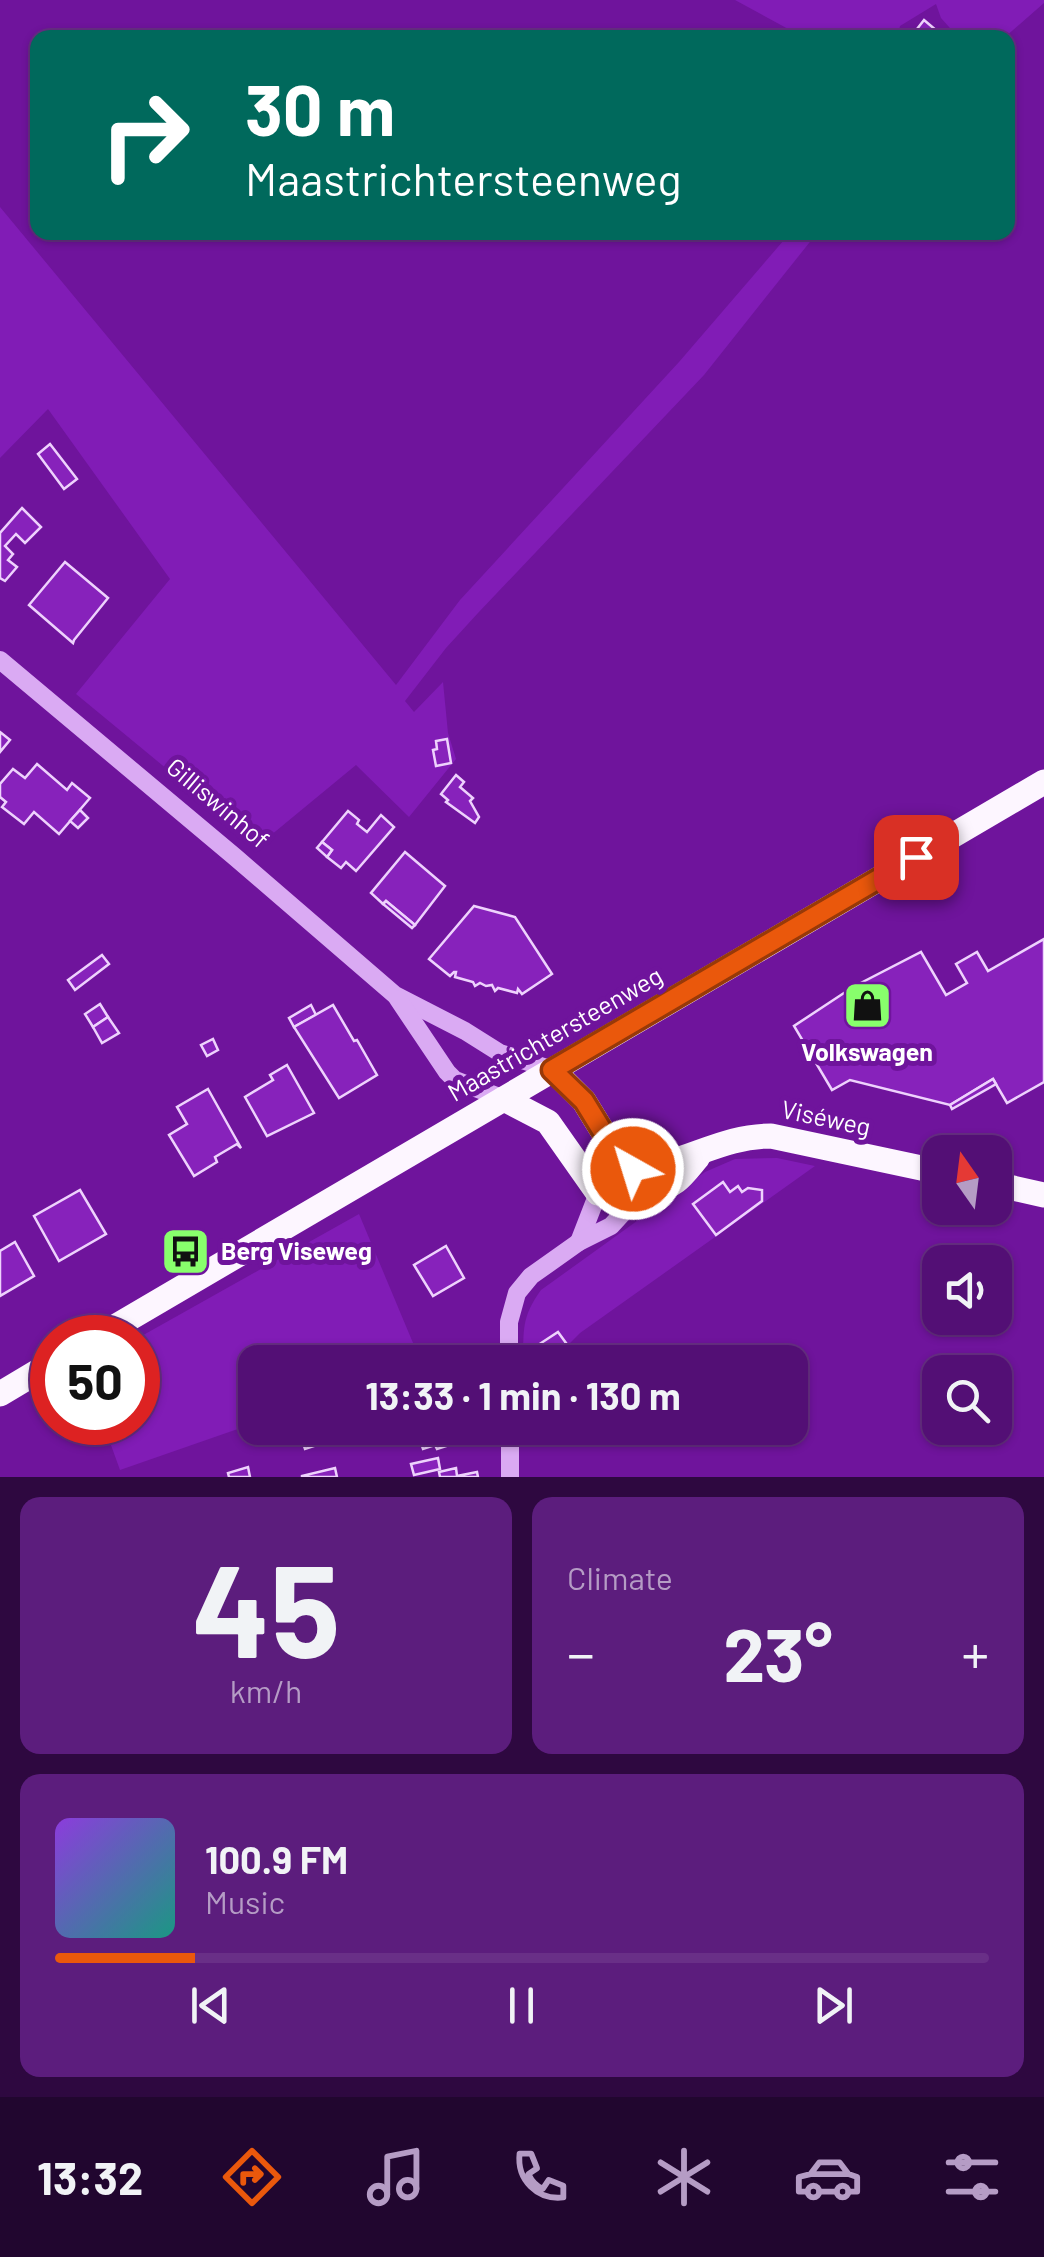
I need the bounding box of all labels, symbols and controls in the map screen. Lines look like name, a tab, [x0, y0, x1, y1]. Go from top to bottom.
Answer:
text: 30 m	[245, 66, 395, 150]
icon: right	[80, 70, 210, 200]
text: Maastrichtersteenweg	[245, 151, 681, 205]
street label: Gilliswinhof	[161, 751, 276, 854]
pin	[874, 815, 959, 900]
icon: arrive	[889, 830, 944, 885]
street label: Maastrichtersteenweg	[442, 960, 667, 1107]
shop icon: Volkswagen	[841, 980, 893, 1032]
place label: Volkswagen	[801, 1036, 933, 1066]
street label: Viséweg	[779, 1093, 874, 1141]
position arrow	[581, 1117, 685, 1221]
north arrow	[922, 1135, 1012, 1225]
map controls	[922, 1135, 1012, 1445]
bus stop icon: Berg Viseweg	[160, 1225, 212, 1277]
place label: Berg Viseweg	[221, 1235, 372, 1265]
button: sound	[922, 1245, 1012, 1335]
speed limit sign: 50	[30, 1315, 160, 1445]
button: search	[922, 1355, 1012, 1445]
text: 13:33 · 1 min · 130 m	[365, 1372, 681, 1418]
text: 45	[192, 1528, 340, 1684]
text: Climate	[567, 1558, 673, 1596]
text: 23°	[723, 1607, 833, 1697]
text: −	[567, 1619, 595, 1685]
text: +	[961, 1619, 989, 1685]
text: km/h	[230, 1671, 302, 1709]
text: 100.9 FM	[205, 1836, 348, 1882]
text: Music	[205, 1882, 285, 1920]
icon: previous	[183, 1978, 238, 2033]
icon: pause	[494, 1978, 549, 2033]
icon: next	[806, 1978, 861, 2033]
icon: directions	[217, 2142, 287, 2212]
icon: music	[361, 2142, 431, 2212]
icon: phone	[505, 2142, 575, 2212]
icon: climate	[649, 2142, 719, 2212]
icon: car	[793, 2142, 863, 2212]
icon: filters	[937, 2142, 1007, 2212]
text: 13:32	[37, 2150, 143, 2204]

